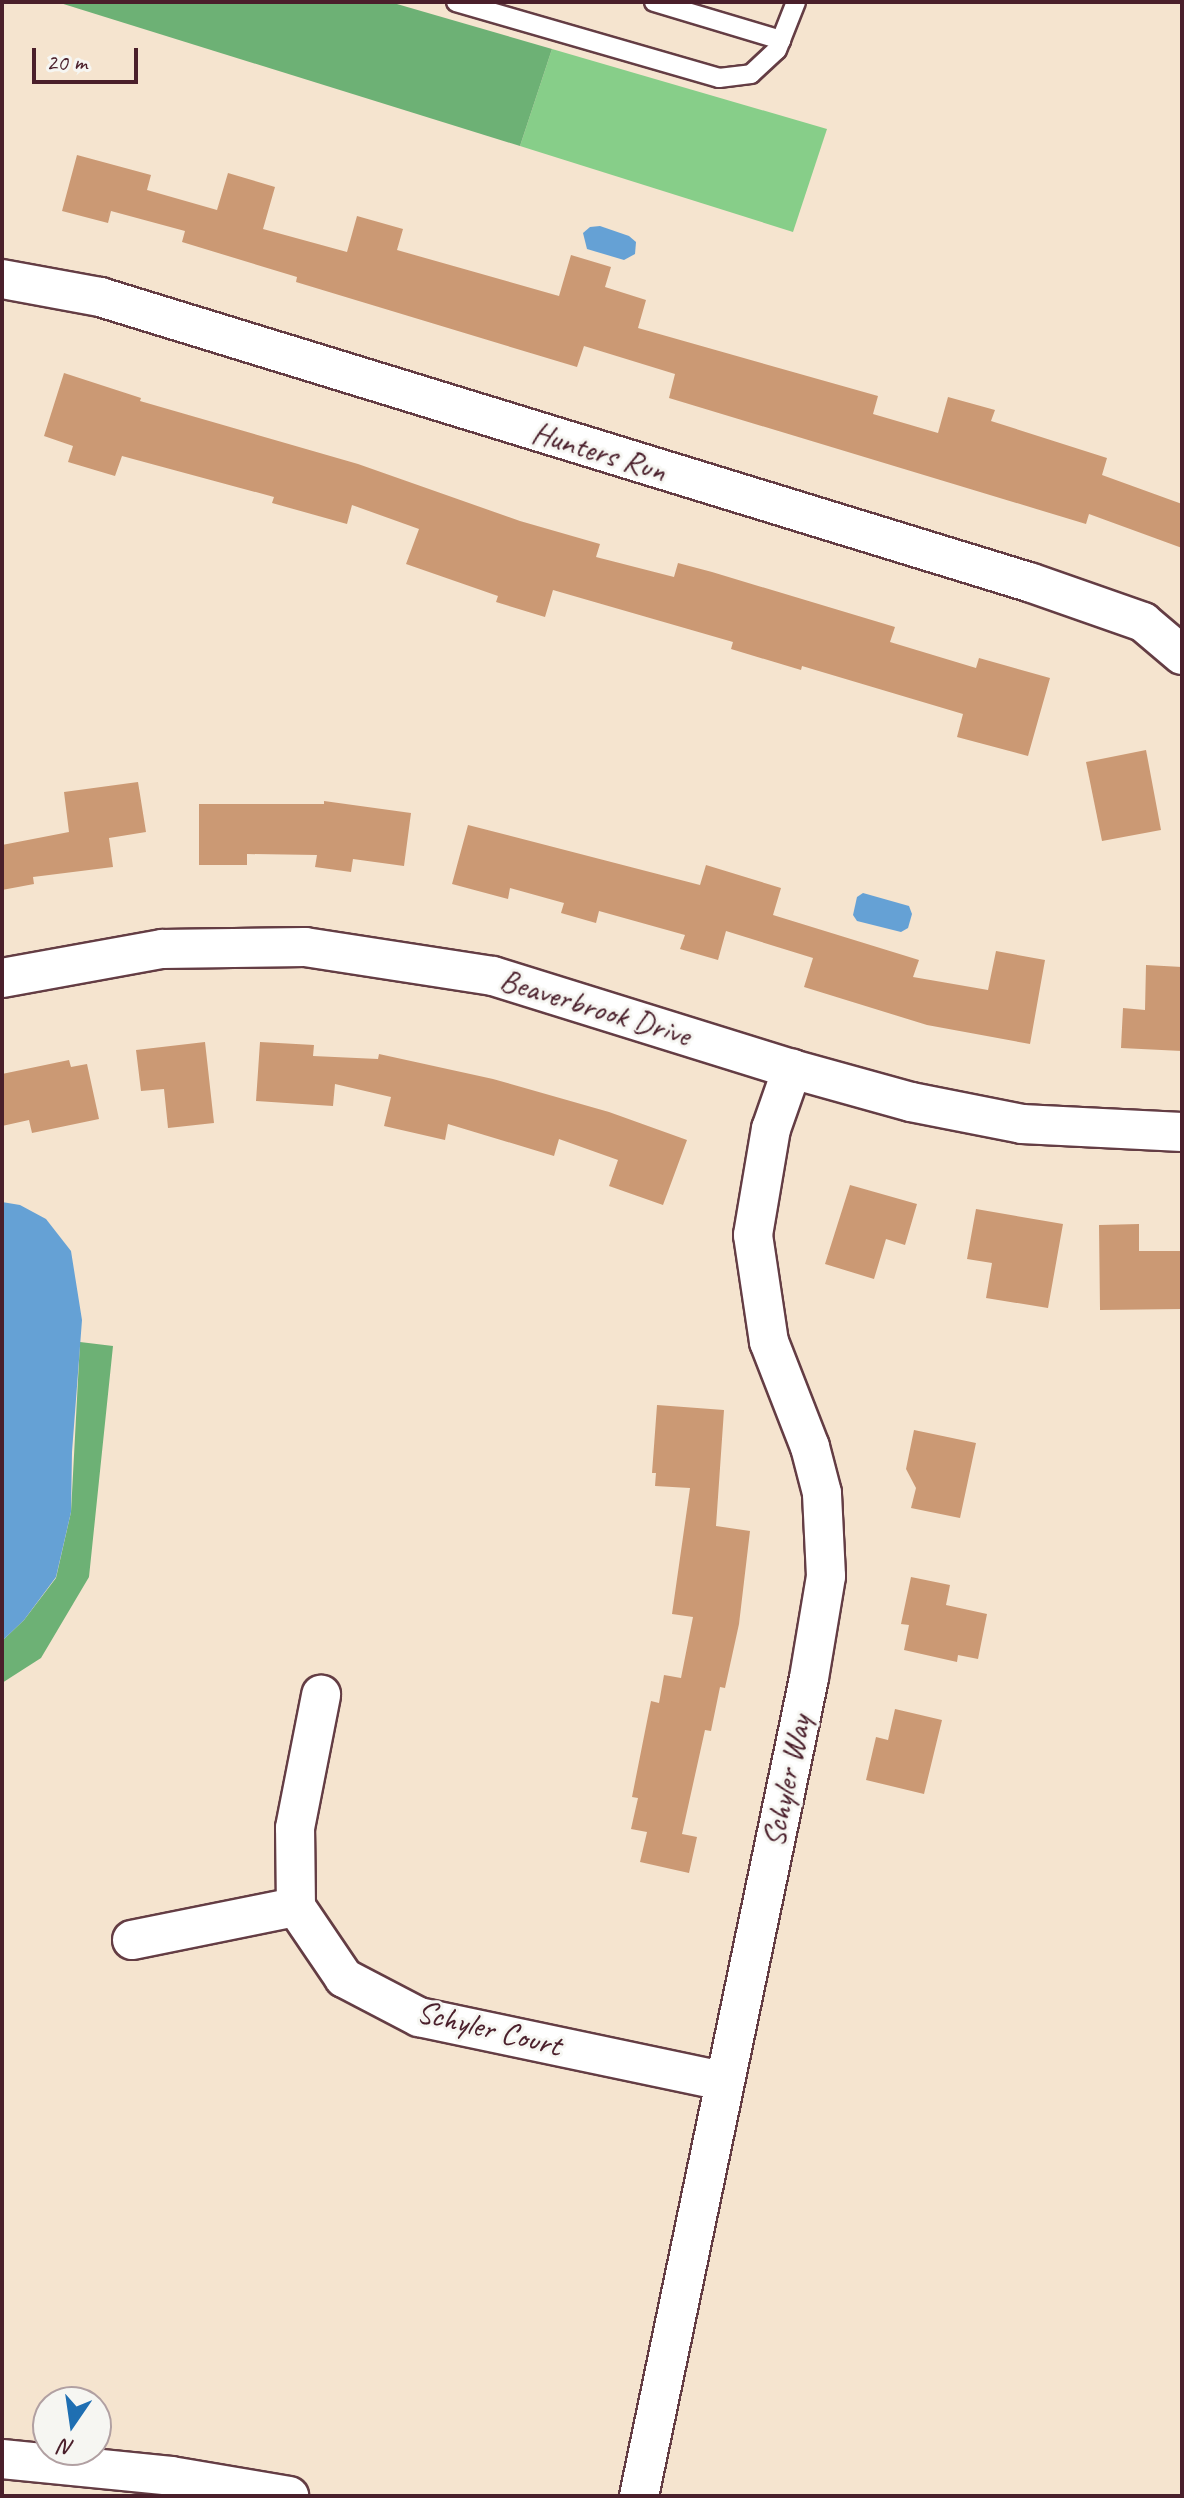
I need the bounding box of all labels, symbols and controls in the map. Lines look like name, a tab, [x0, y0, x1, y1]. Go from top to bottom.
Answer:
scale bar	[36, 32, 142, 82]
text: 20 m	[46, 47, 87, 77]
street label: Hunters Run	[527, 413, 671, 491]
street label: Beaverbrook Drive	[495, 961, 695, 1055]
street label: Schyler Way	[754, 1711, 820, 1851]
street label: Schyler Court	[413, 1993, 565, 2065]
north arrow	[32, 2386, 112, 2466]
text: N	[57, 2432, 77, 2463]

